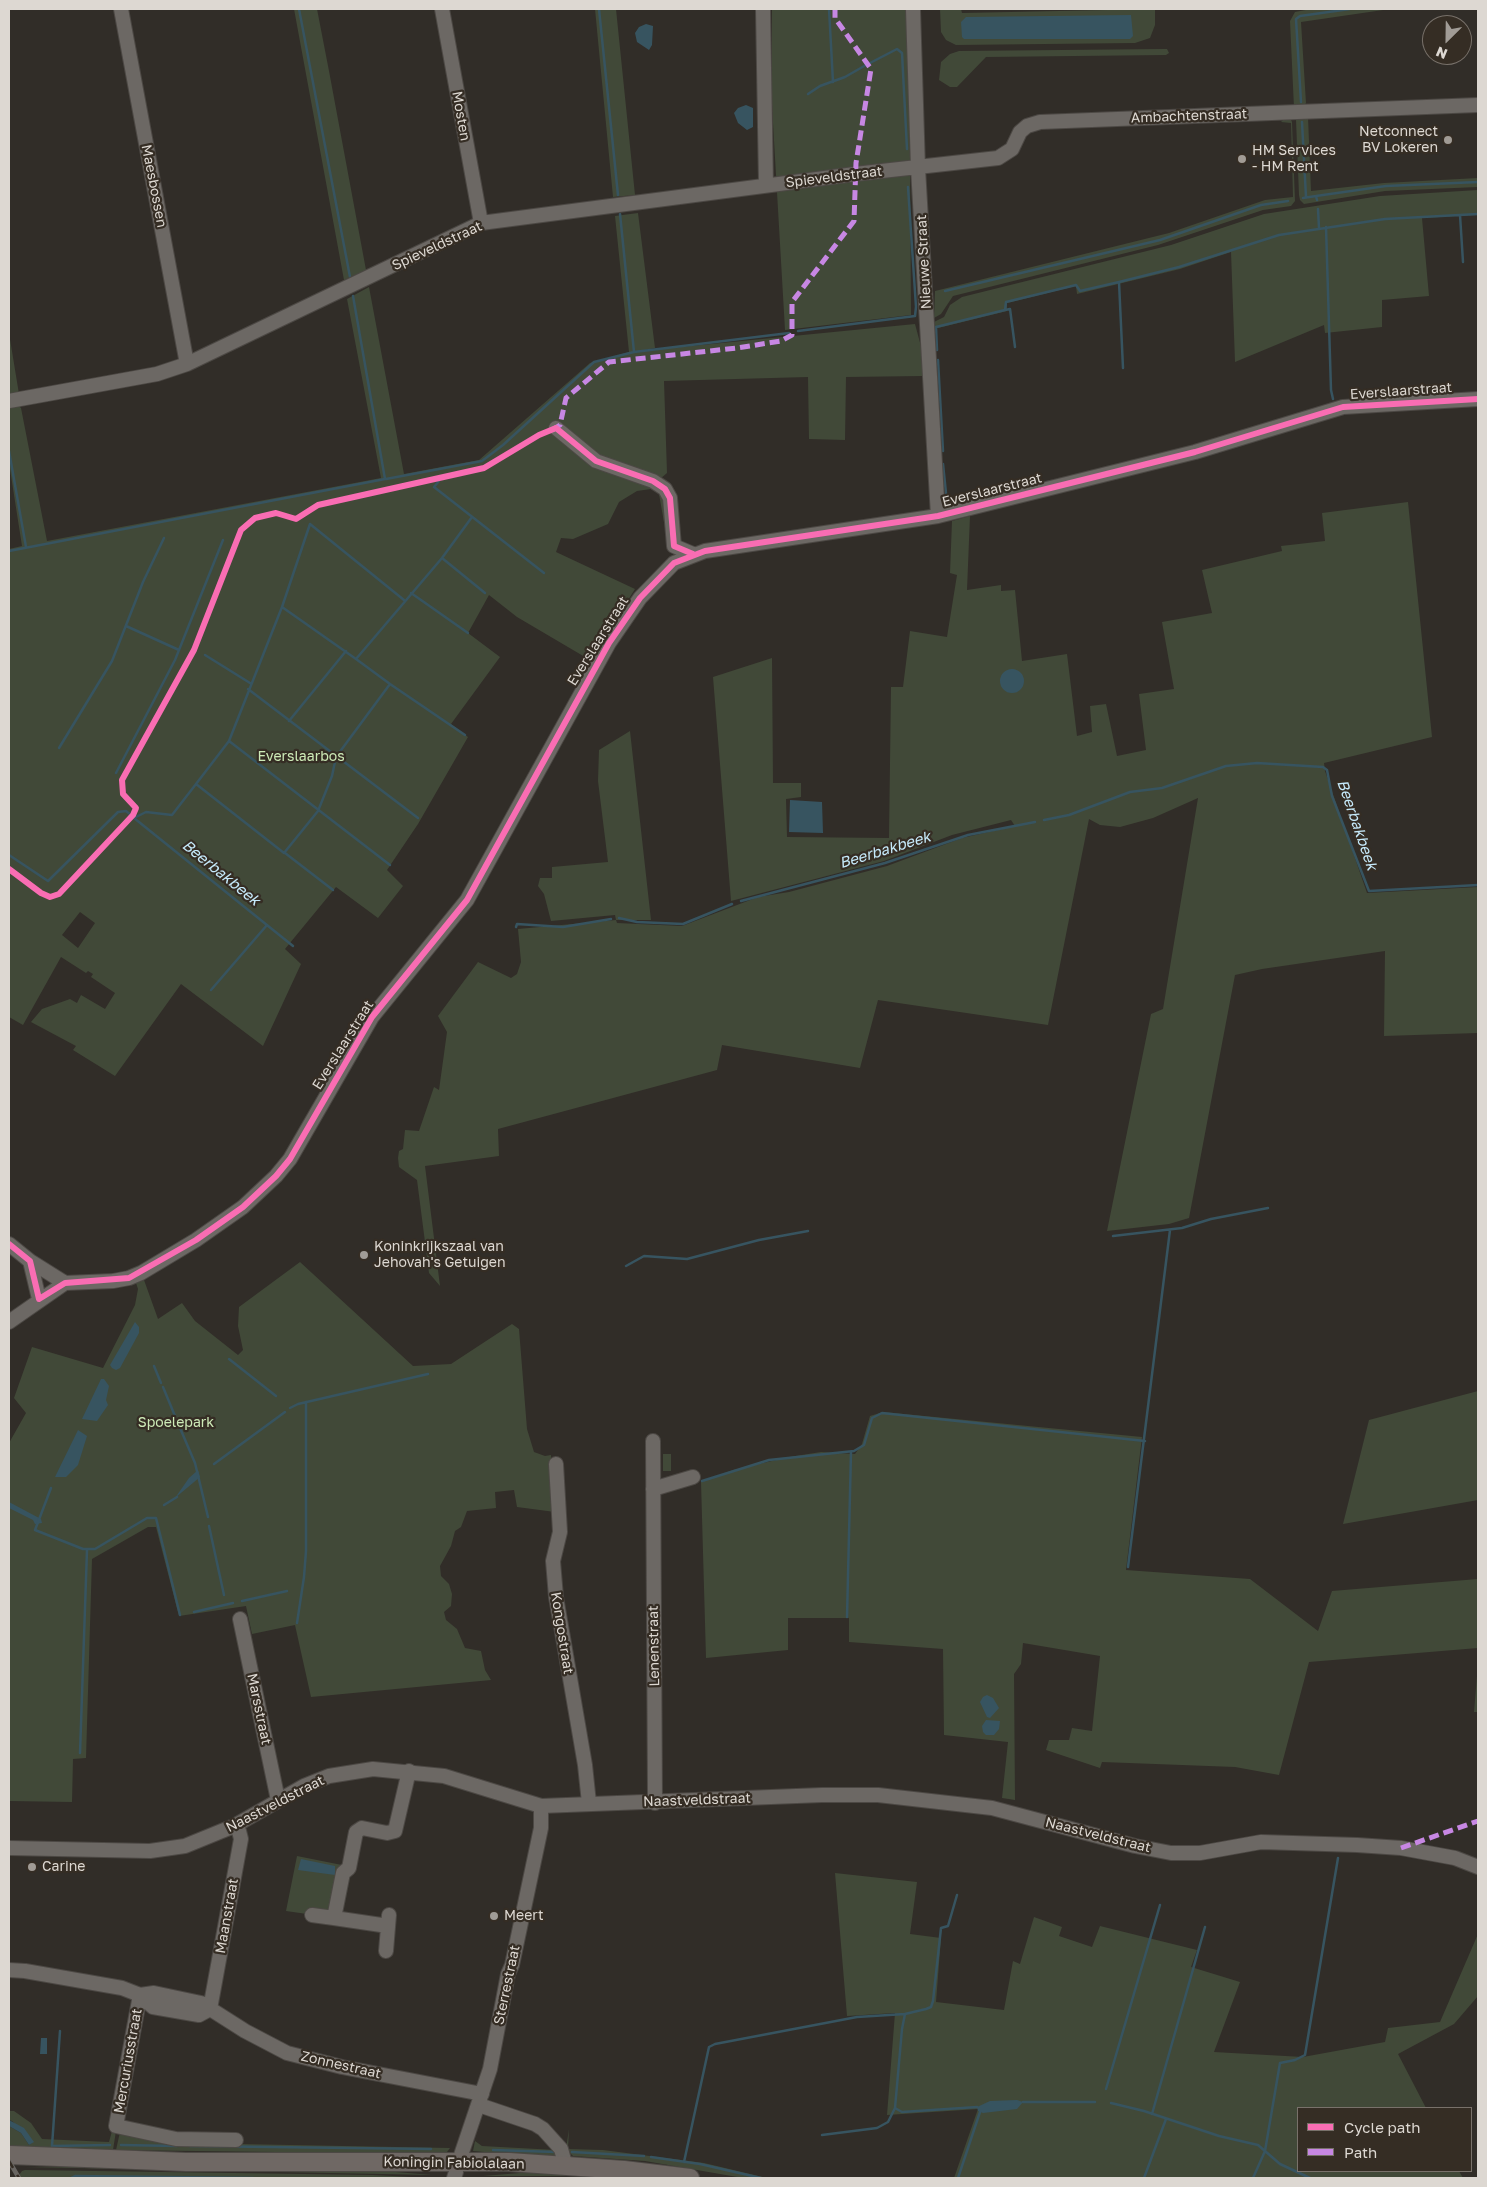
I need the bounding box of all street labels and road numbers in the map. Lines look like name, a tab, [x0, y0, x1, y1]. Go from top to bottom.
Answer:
street label: Mosten	[448, 90, 474, 142]
street label: Ambachtenstraat	[1131, 106, 1247, 126]
street label: Maesbossen	[138, 143, 170, 229]
street label: Spieveldstraat	[785, 163, 883, 191]
street label: Nieuwe Straat	[913, 214, 935, 310]
street label: Spieveldstraat	[389, 218, 485, 274]
street label: Everslaarstraat	[1349, 379, 1453, 403]
street label: Everslaarstraat	[940, 469, 1044, 511]
street label: Everslaarstraat	[564, 593, 632, 689]
street label: Everslaarstraat	[309, 997, 377, 1093]
street label: Kongostraat	[547, 1591, 577, 1675]
street label: Lenenstraat	[645, 1605, 663, 1687]
street label: Marsstraat	[243, 1672, 275, 1746]
street label: Naastveldstraat	[223, 1772, 327, 1836]
street label: Naastveldstraat	[643, 1790, 751, 1810]
street label: Naastveldstraat	[1044, 1814, 1152, 1856]
street label: Maanstraat	[212, 1877, 242, 1955]
street label: Sterrestraat	[490, 1944, 524, 2026]
street label: Mercuriusstraat	[110, 2007, 146, 2115]
street label: Zonnestraat	[299, 2048, 383, 2082]
street label: Koningin Fabiolalaan	[383, 2153, 525, 2173]

